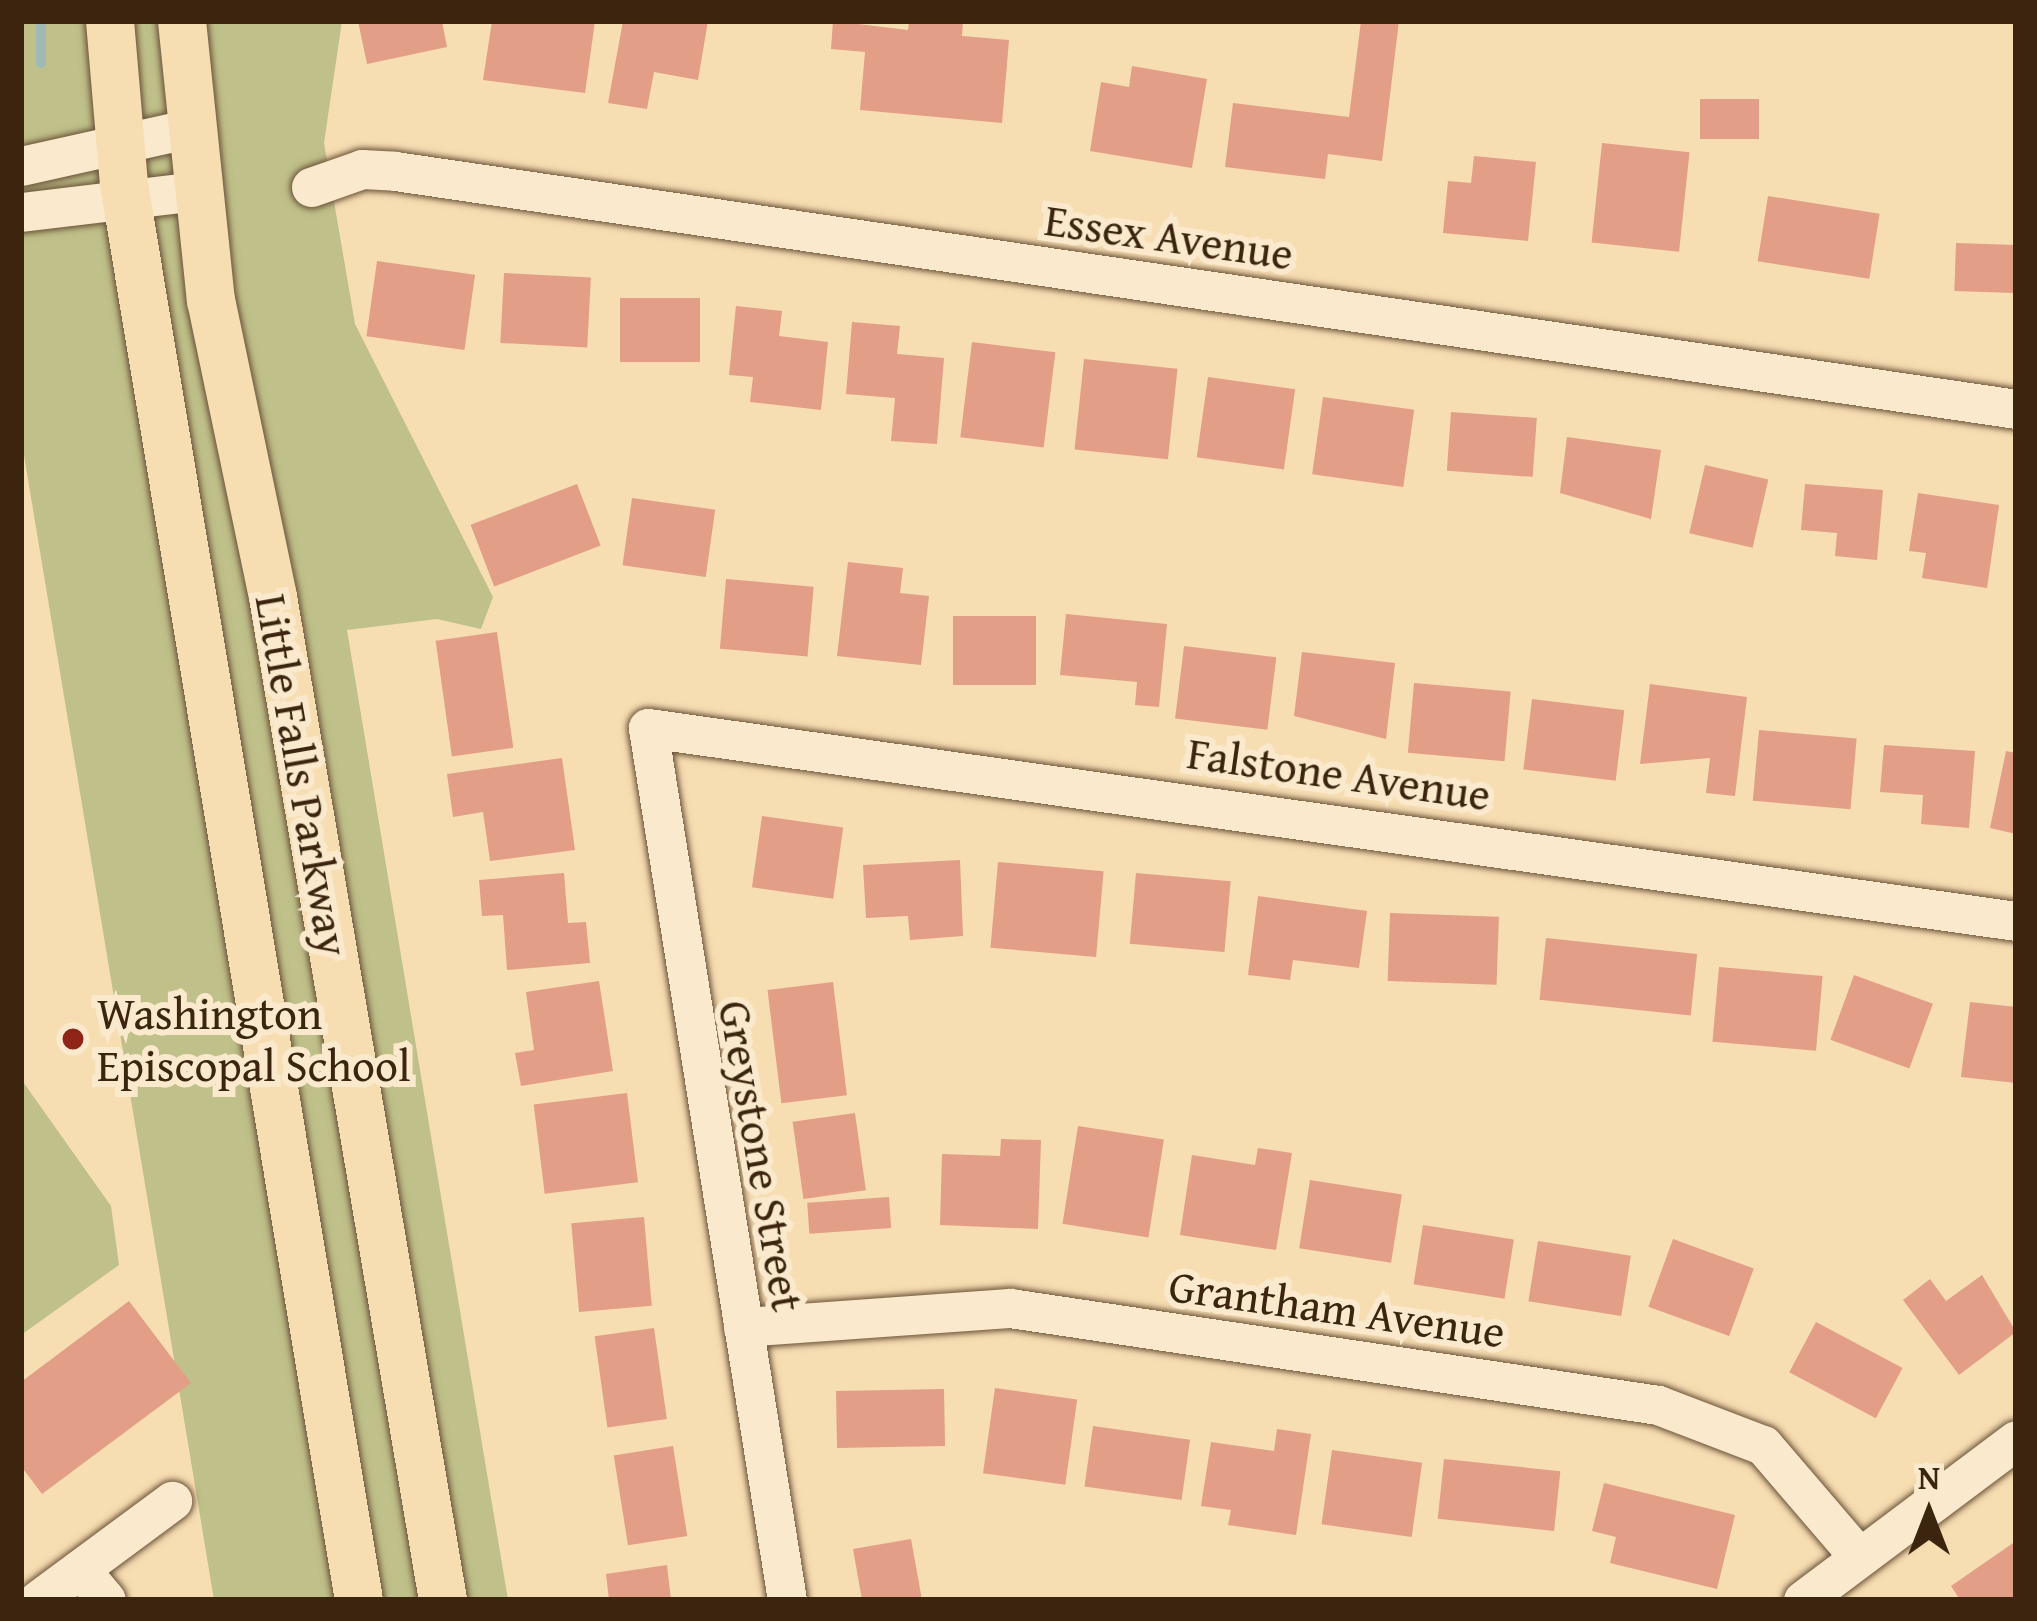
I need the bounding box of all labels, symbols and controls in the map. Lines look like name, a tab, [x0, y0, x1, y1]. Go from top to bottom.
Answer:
street label: Essex Avenue	[1041, 192, 1297, 280]
street label: Little Falls Parkway	[245, 590, 361, 960]
street label: Falstone Avenue	[1184, 725, 1494, 821]
place label: Washington Episcopal School	[97, 986, 411, 1092]
street label: Greystone Street	[708, 996, 816, 1316]
marker: Washington Episcopal School	[60, 1026, 86, 1052]
street label: Grantham Avenue	[1166, 1258, 1508, 1358]
north arrow	[1869, 1453, 1989, 1573]
text: N	[1918, 1453, 1940, 1501]

